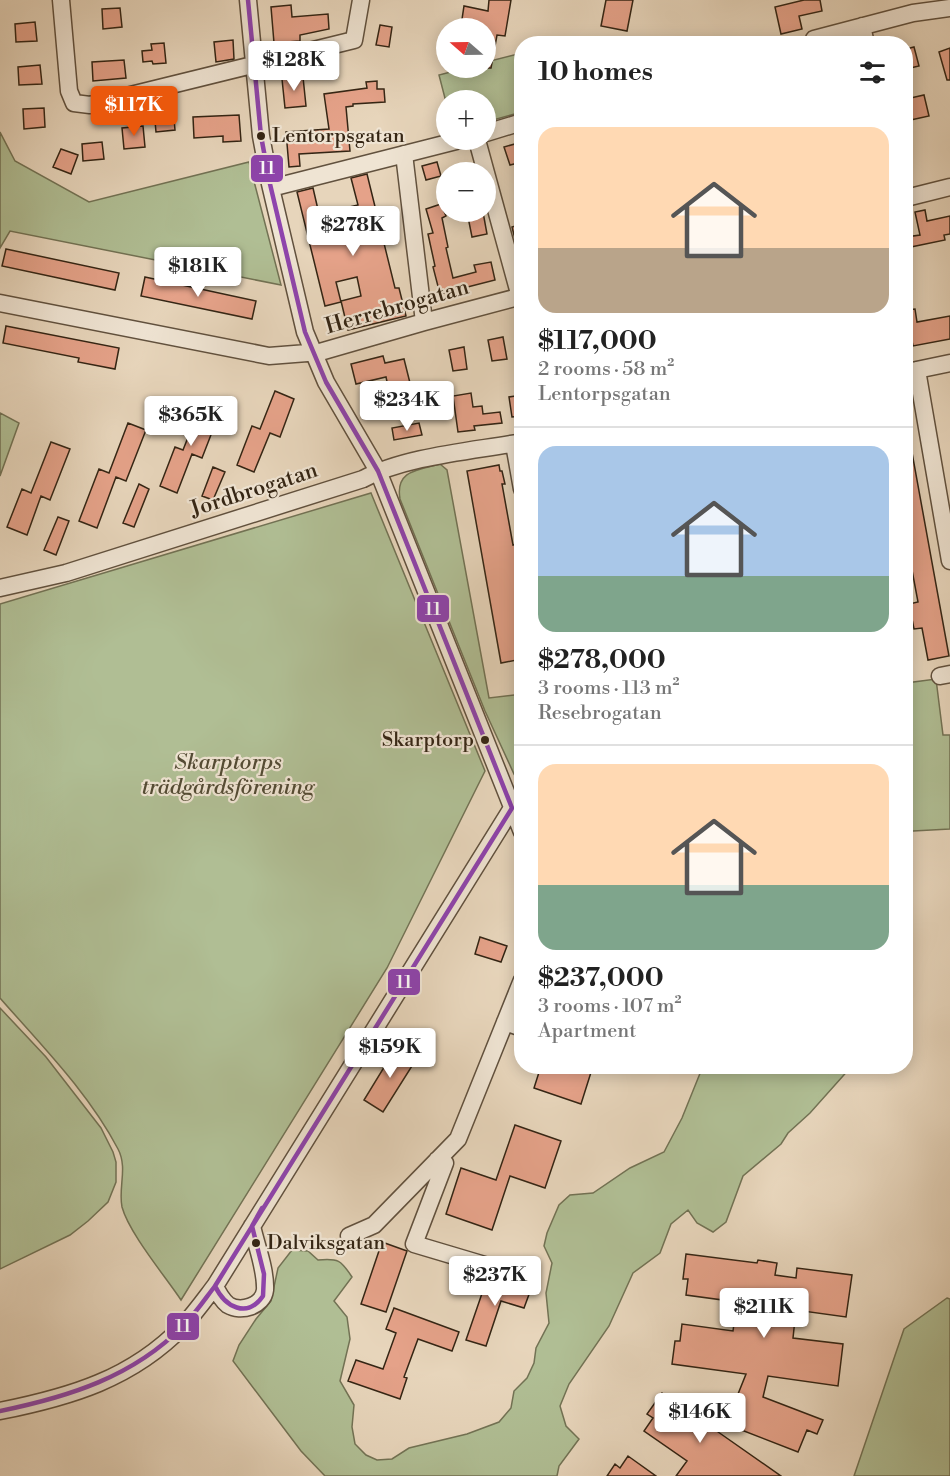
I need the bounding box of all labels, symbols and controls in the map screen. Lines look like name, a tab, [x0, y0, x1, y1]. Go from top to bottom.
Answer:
north arrow	[436, 18, 496, 78]
map controls	[436, 18, 496, 222]
pin: $128K	[252, 41, 336, 92]
text: $128K	[262, 48, 326, 73]
text: 10 homes	[538, 56, 653, 88]
icon: filters	[856, 56, 889, 89]
pin: $117K	[92, 86, 176, 137]
button: +	[436, 90, 496, 150]
text: $117K	[105, 93, 163, 118]
place label: Lentorpsgatan	[272, 124, 405, 149]
marker: Lentorpsgatan	[255, 130, 267, 142]
line badge: 11	[250, 154, 284, 183]
text: 11	[259, 159, 275, 179]
button: −	[436, 162, 496, 222]
icon: home	[660, 166, 768, 274]
pin: $278K	[311, 206, 395, 257]
text: $278K	[321, 213, 385, 238]
pin: $181K	[156, 247, 240, 298]
text: $181K	[168, 254, 228, 279]
street label: Herrebrogatan	[322, 274, 472, 340]
text: $117,000	[538, 325, 657, 357]
text: 2 rooms · 58 m²	[538, 357, 674, 382]
pin: $234K	[365, 381, 449, 432]
text: Lentorpsgatan	[538, 382, 671, 407]
text: $234K	[374, 388, 440, 413]
pin: $365K	[149, 396, 233, 447]
text: $365K	[158, 403, 224, 428]
street label: Jordbrogatan	[186, 457, 321, 524]
icon: home	[660, 485, 768, 593]
line badge: 11	[416, 594, 450, 623]
text: 11	[425, 600, 441, 620]
text: $278,000	[538, 644, 666, 676]
text: 3 rooms · 113 m²	[538, 676, 679, 701]
text: Resebrogatan	[538, 701, 662, 726]
place label: Skarptorp	[382, 728, 474, 753]
marker: Skarptorp	[479, 734, 491, 746]
park label: Skarptorps trädgårdsförening	[142, 749, 316, 801]
icon: home	[660, 803, 768, 911]
text: $237,000	[538, 962, 664, 994]
line badge: 11	[387, 968, 421, 996]
text: 11	[396, 973, 412, 993]
text: 3 rooms · 107 m²	[538, 994, 682, 1019]
text: Apartment	[538, 1019, 636, 1044]
pin: $159K	[348, 1028, 432, 1079]
text: $159K	[359, 1035, 421, 1060]
place label: Dalviksgatan	[267, 1231, 385, 1256]
marker: Dalviksgatan	[250, 1237, 262, 1249]
pin: $237K	[453, 1256, 537, 1307]
text: $237K	[463, 1263, 527, 1288]
pin: $211K	[722, 1288, 806, 1339]
text: $211K	[734, 1295, 794, 1320]
line badge: 11	[166, 1312, 200, 1341]
text: 11	[175, 1317, 191, 1337]
pin: $146K	[658, 1393, 742, 1444]
text: $146K	[669, 1400, 731, 1425]

